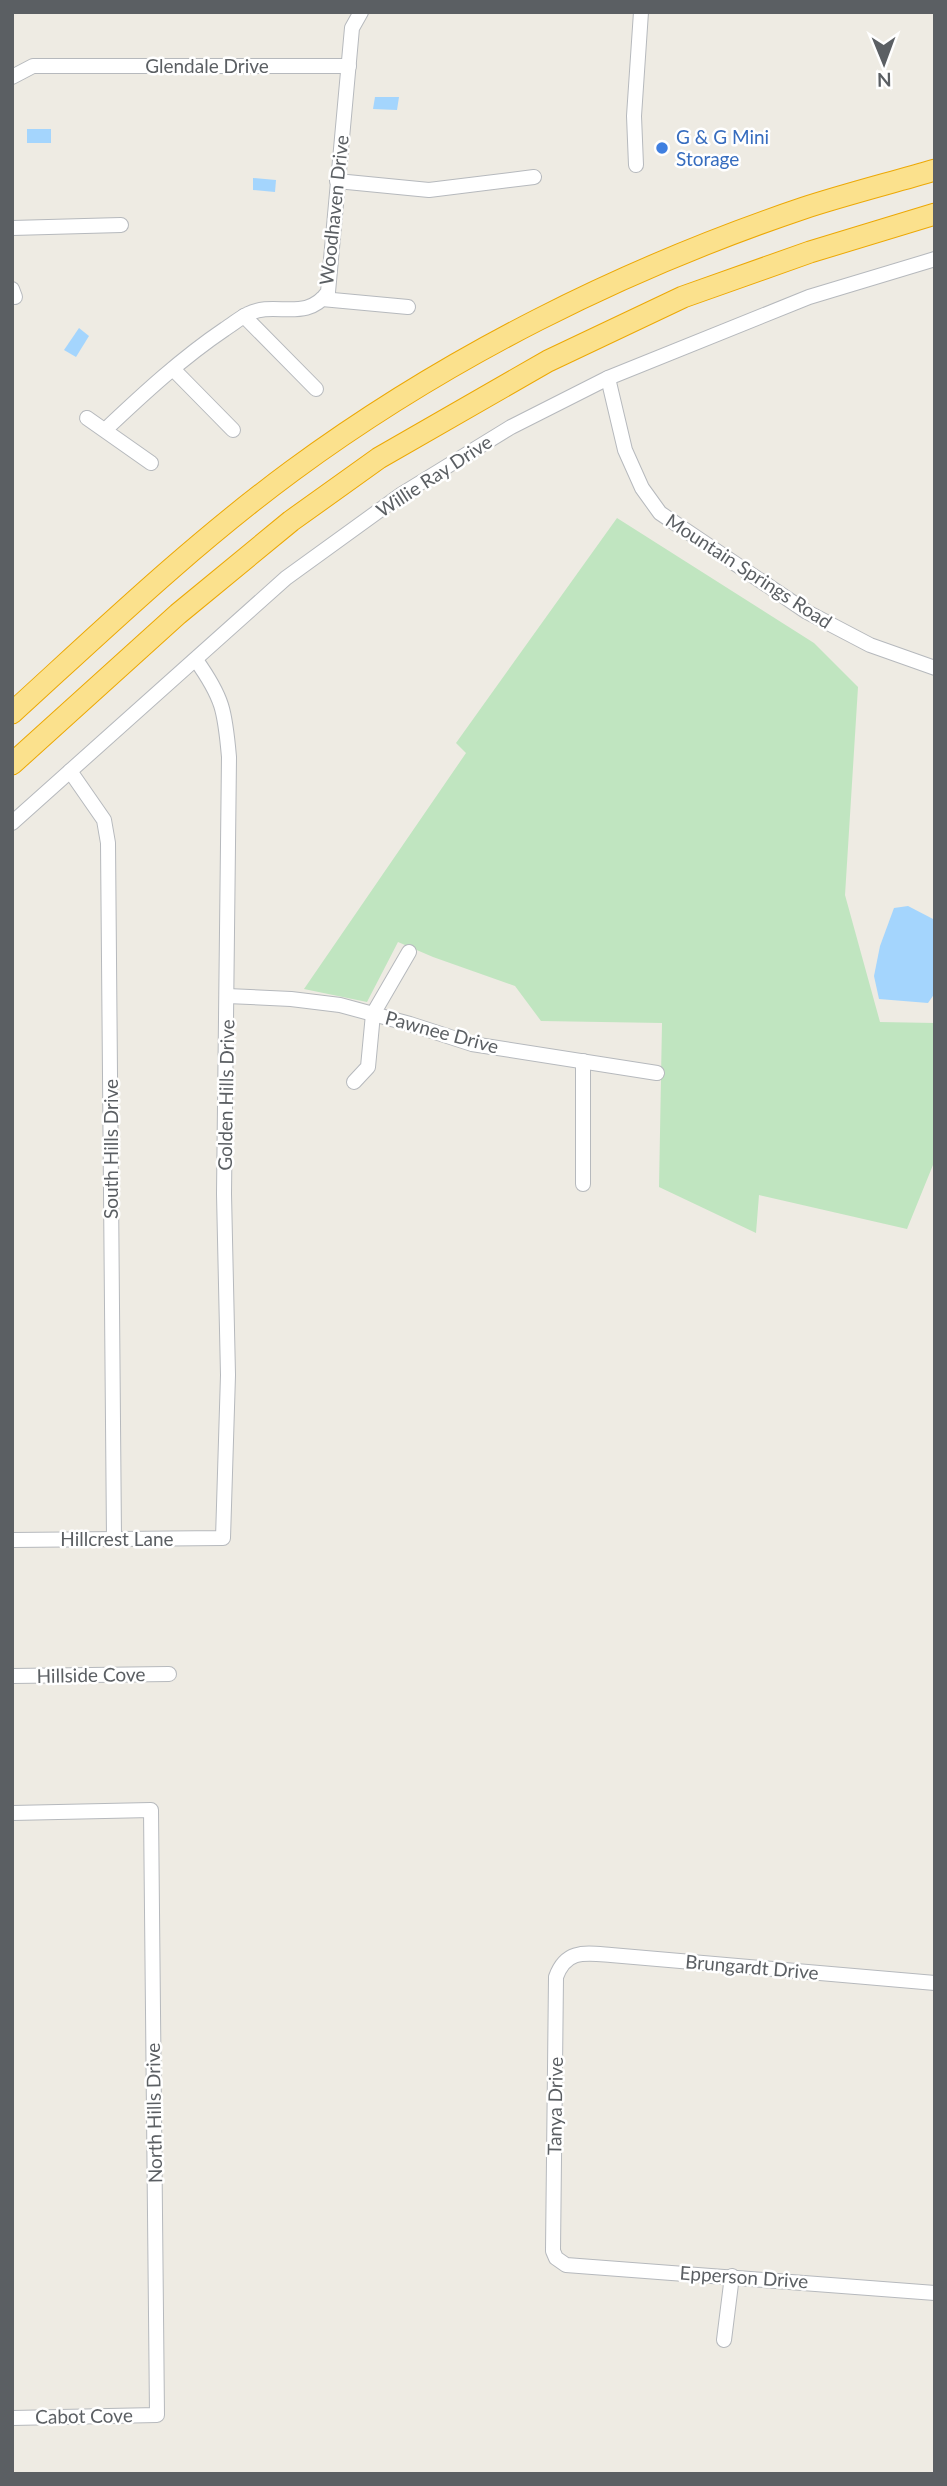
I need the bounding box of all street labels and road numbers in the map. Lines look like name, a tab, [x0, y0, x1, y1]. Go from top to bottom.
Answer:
street label: Glendale Drive	[145, 54, 269, 77]
street label: Woodhaven Drive	[314, 134, 353, 286]
street label: Willie Ray Drive	[372, 430, 496, 521]
street label: Mountain Springs Road	[662, 508, 837, 633]
street label: Pawnee Drive	[383, 1005, 501, 1058]
street label: Golden Hills Drive	[213, 1019, 238, 1171]
street label: South Hills Drive	[99, 1079, 122, 1219]
street label: Hillcrest Lane	[60, 1527, 174, 1550]
street label: Hillside Cove	[36, 1662, 146, 1687]
street label: Brungardt Drive	[684, 1949, 820, 1984]
street label: North Hills Drive	[141, 2043, 166, 2183]
street label: Tanya Drive	[542, 2057, 567, 2155]
street label: Epperson Drive	[679, 2261, 809, 2292]
street label: Cabot Cove	[35, 2403, 133, 2428]

